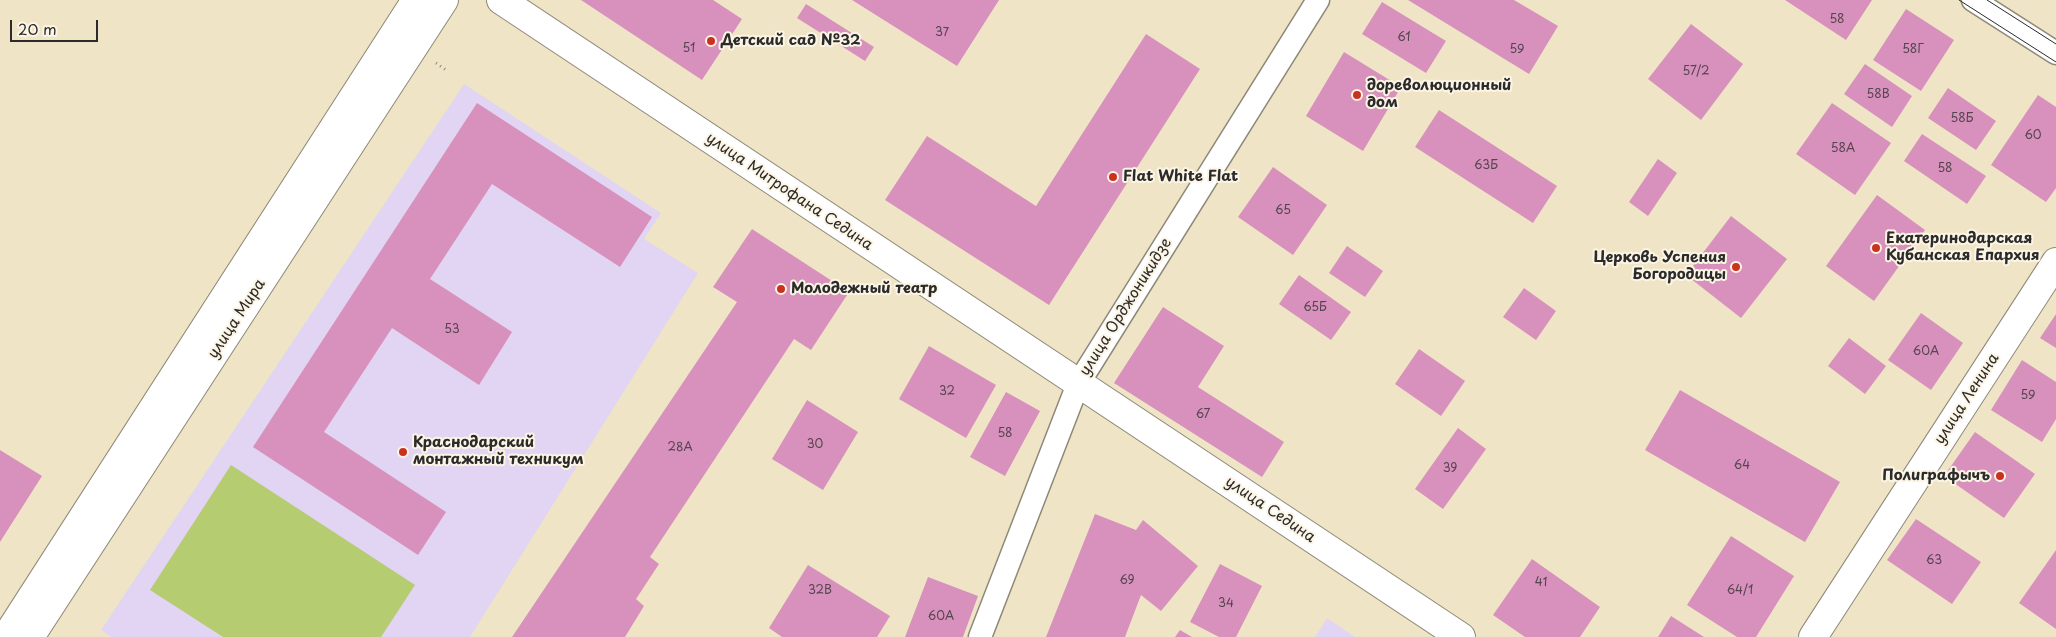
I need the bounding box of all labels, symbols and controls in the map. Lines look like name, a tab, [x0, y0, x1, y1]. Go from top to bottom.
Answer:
scale bar	[12, 10, 100, 42]
house number: 58	[1829, 13, 1845, 27]
text: 20 m	[18, 17, 57, 40]
house number: 37	[935, 26, 949, 40]
house number: 61	[1397, 31, 1411, 45]
place label: Детский сад №32	[721, 32, 861, 50]
marker: Детский сад №32	[705, 35, 717, 47]
house number: 51	[683, 42, 695, 56]
house number: 59	[1510, 43, 1524, 57]
house number: 58Г	[1902, 43, 1924, 57]
house number: 57/2	[1683, 65, 1709, 79]
place label: дореволюционный дом	[1367, 77, 1511, 112]
house number: 58В	[1866, 88, 1890, 102]
marker: дореволюционный дом	[1351, 89, 1363, 101]
house number: 58Б	[1950, 112, 1974, 126]
street label: улица Митрофана Седина	[702, 129, 876, 255]
house number: 60	[2024, 129, 2042, 143]
house number: 58А	[1831, 142, 1855, 156]
house number: 63Б	[1474, 159, 1498, 173]
house number: 58	[1937, 162, 1953, 176]
place label: Flat White Flat	[1123, 168, 1238, 186]
marker: Flat White Flat	[1107, 171, 1119, 183]
house number: 65	[1275, 204, 1291, 218]
place label: Екатеринодарская Кубанская Епархия	[1886, 230, 2040, 265]
street label: улица Орджоникидзе	[1076, 235, 1176, 379]
marker: Екатеринодарская Кубанская Епархия	[1870, 242, 1882, 254]
place label: Церковь Успения Богородицы	[1593, 249, 1726, 284]
marker: Церковь Успения Богородицы	[1730, 261, 1742, 273]
street label: улица Мира	[205, 276, 269, 362]
place label: Молодежный театр	[791, 280, 937, 298]
marker: Молодежный театр	[775, 283, 787, 295]
house number: 65Б	[1303, 301, 1327, 315]
house number: 53	[444, 323, 460, 337]
house number: 60А	[1913, 345, 1939, 359]
street label: улица Ленина	[1931, 350, 2003, 448]
house number: 32	[939, 385, 955, 399]
house number: 59	[2021, 389, 2035, 403]
house number: 67	[1196, 408, 1210, 422]
house number: 58	[997, 427, 1013, 441]
place label: Краснодарский монтажный техникум	[413, 434, 584, 469]
house number: 30	[807, 438, 823, 452]
house number: 28А	[667, 441, 693, 455]
marker: Краснодарский монтажный техникум	[397, 446, 409, 458]
house number: 64	[1734, 459, 1750, 473]
house number: 39	[1443, 462, 1457, 476]
place label: Полиграфычъ	[1882, 467, 1990, 485]
marker: Полиграфычъ	[1994, 470, 2006, 482]
street label: улица Седина	[1221, 473, 1319, 547]
house number: 63	[1926, 554, 1942, 568]
house number: 69	[1119, 574, 1135, 588]
house number: 41	[1535, 576, 1547, 590]
house number: 32В	[808, 584, 832, 598]
house number: 64/1	[1727, 584, 1753, 598]
house number: 34	[1218, 597, 1234, 611]
house number: 60А	[928, 610, 954, 624]

